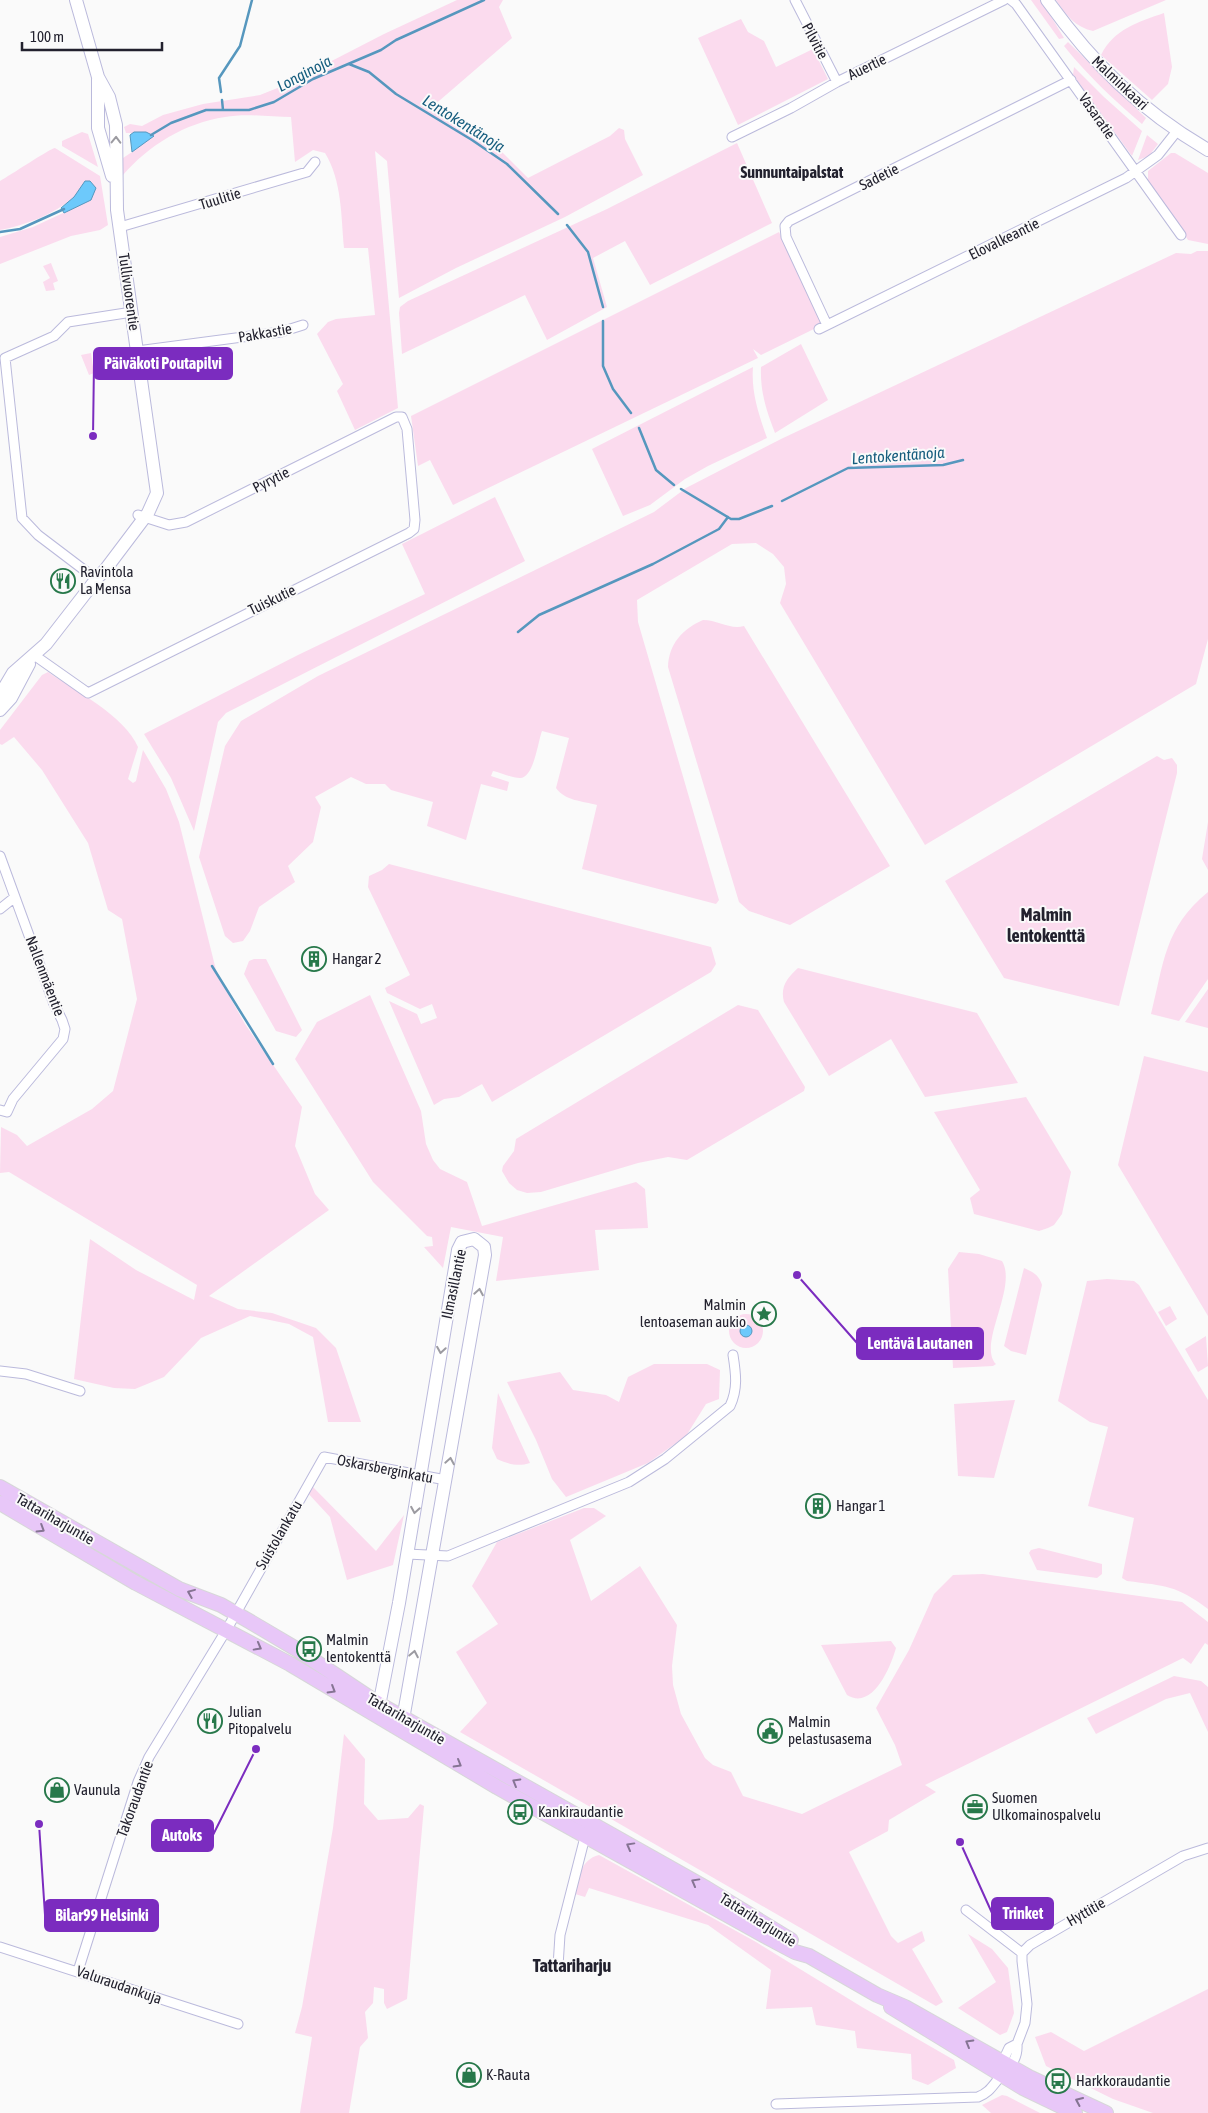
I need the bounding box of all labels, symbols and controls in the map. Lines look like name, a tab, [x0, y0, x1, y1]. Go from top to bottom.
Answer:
scale bar	[22, 20, 162, 52]
street label: Pilvitie	[799, 20, 832, 62]
text: 100 m	[30, 28, 64, 45]
street label: Auertie	[845, 50, 889, 83]
water label: Longinoja	[274, 51, 335, 96]
street label: Malminkaari	[1089, 52, 1152, 113]
street label: Vasaratie	[1076, 90, 1119, 142]
water label: Lentokentänoja	[419, 91, 509, 156]
one-way arrow	[111, 135, 121, 143]
street label: Sadetie	[856, 160, 901, 193]
district label: Sunnuntaipalstat	[741, 163, 844, 181]
street label: Tuulitie	[197, 184, 243, 213]
street label: Elovalkeantie	[966, 214, 1042, 263]
street label: Tullivuorentie	[116, 252, 143, 332]
street label: Pakkastie	[237, 319, 293, 346]
callout: Päiväkoti Poutapilvi	[94, 348, 232, 379]
text: Päiväkoti Poutapilvi	[104, 354, 222, 372]
water label: Lentokentänoja	[851, 443, 946, 468]
street label: Pyrytie	[250, 463, 292, 496]
place label: Ravintola La Mensa	[80, 563, 134, 597]
restaurant icon: Ravintola La Mensa	[50, 568, 76, 594]
street label: Tuiskutie	[245, 581, 298, 618]
district label: Malmin lentokenttä	[1007, 904, 1085, 946]
street label: Nallenmäentie	[22, 933, 69, 1018]
building icon: Hangar 2	[301, 946, 327, 972]
place label: Hangar 2	[332, 950, 382, 967]
street label: Ilmasillantie	[438, 1247, 469, 1320]
one-way arrow	[473, 1287, 483, 1296]
place label: Malmin lentoaseman aukio	[640, 1296, 746, 1330]
place icon: Malmin lentoaseman aukio	[751, 1301, 777, 1327]
callout: Lentävä Lautanen	[857, 1328, 983, 1359]
text: Lentävä Lautanen	[867, 1334, 973, 1352]
one-way arrow	[437, 1345, 447, 1354]
street label: Oskarsberginkatu	[336, 1451, 435, 1486]
one-way arrow	[444, 1457, 454, 1466]
street label: Tattariharjuntie	[13, 1489, 97, 1548]
building icon: Hangar 1	[805, 1493, 831, 1519]
street label: Suistolankatu	[252, 1497, 305, 1572]
place label: Hangar 1	[836, 1497, 886, 1514]
one-way arrow	[410, 1506, 420, 1515]
one-way arrow	[36, 1523, 45, 1532]
one-way arrow	[187, 1589, 196, 1600]
place label: Malmin lentokenttä	[326, 1631, 391, 1665]
bus stop icon: Malmin lentokenttä	[296, 1636, 322, 1662]
one-way arrow	[253, 1641, 262, 1651]
one-way arrow	[409, 1650, 419, 1659]
one-way arrow	[326, 1683, 335, 1693]
street label: Tattariharjuntie	[364, 1689, 448, 1748]
place label: Julian Pitopalvelu	[228, 1703, 292, 1737]
restaurant icon: Julian Pitopalvelu	[197, 1708, 223, 1734]
place label: Malmin pelastusasema	[788, 1713, 872, 1747]
public building icon: Malmin pelastusasema	[757, 1718, 783, 1744]
street label: Takoraudantie	[113, 1758, 156, 1839]
one-way arrow	[453, 1758, 462, 1768]
shop icon: Vaunula	[44, 1777, 70, 1803]
one-way arrow	[512, 1778, 521, 1788]
place label: Vaunula	[74, 1781, 121, 1798]
place label: Suomen Ulkomainospalvelu	[992, 1789, 1101, 1823]
office icon: Suomen Ulkomainospalvelu	[962, 1794, 988, 1820]
bus stop icon: Kankiraudantie	[507, 1799, 533, 1825]
place label: Kankiraudantie	[538, 1803, 623, 1820]
callout: Autoks	[152, 1820, 213, 1851]
text: Autoks	[161, 1826, 202, 1844]
one-way arrow	[626, 1842, 635, 1852]
one-way arrow	[692, 1878, 701, 1888]
street label: Tattariharjuntie	[717, 1889, 800, 1950]
street label: Hyttitie	[1063, 1894, 1108, 1929]
callout: Trinket	[992, 1898, 1053, 1929]
callout: Bilar99 Helsinki	[45, 1900, 158, 1931]
text: Trinket	[1003, 1904, 1044, 1922]
text: Bilar99 Helsinki	[55, 1906, 149, 1924]
district label: Tattariharju	[533, 1955, 612, 1976]
street label: Valuraudankuja	[74, 1962, 164, 2007]
one-way arrow	[965, 2039, 974, 2049]
shop icon: K-Rauta	[456, 2062, 482, 2088]
place label: K-Rauta	[486, 2066, 530, 2083]
bus stop icon: Harkkoraudantie	[1045, 2068, 1071, 2094]
place label: Harkkoraudantie	[1076, 2072, 1171, 2089]
one-way arrow	[1075, 2097, 1084, 2108]

